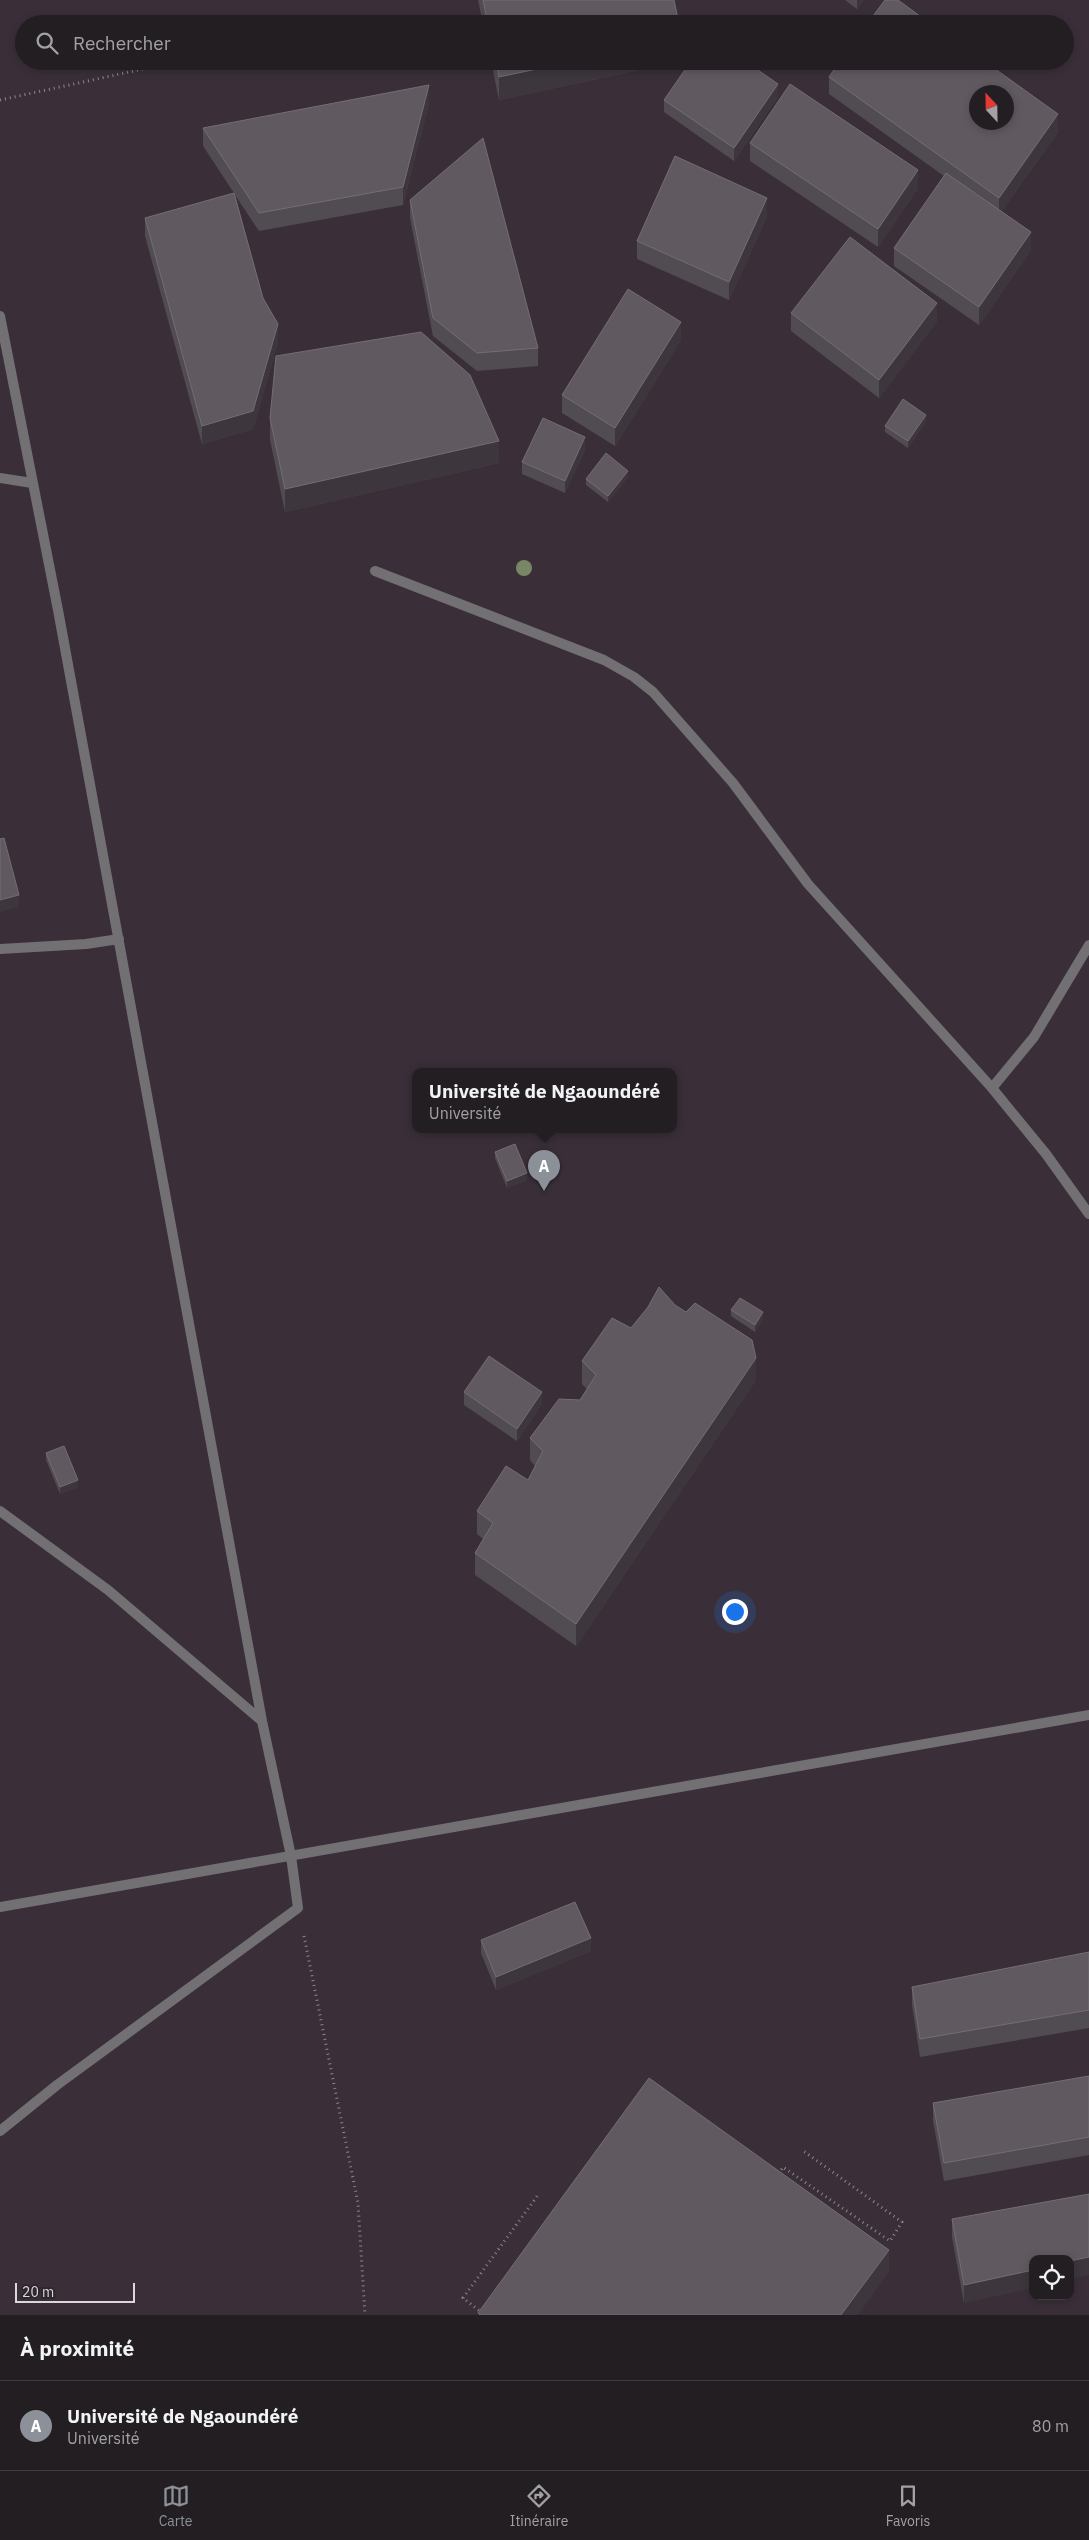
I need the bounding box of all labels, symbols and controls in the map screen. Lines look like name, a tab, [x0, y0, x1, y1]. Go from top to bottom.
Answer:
search box	[15, 15, 1074, 70]
icon: search	[33, 29, 61, 57]
text: Rechercher	[73, 31, 171, 55]
north arrow	[969, 85, 1014, 130]
popup	[412, 1068, 677, 1133]
text: Université de Ngaoundéré	[429, 1079, 660, 1103]
text: Université	[429, 1103, 501, 1123]
pin: A	[528, 1150, 560, 1191]
your location	[722, 1599, 748, 1625]
map controls	[1029, 2255, 1074, 2300]
button: locate	[1029, 2255, 1074, 2300]
scale bar	[15, 2280, 135, 2303]
text: 20 m	[22, 2283, 54, 2301]
text: À proximité	[20, 2334, 134, 2362]
text: Université de Ngaoundéré	[67, 2404, 298, 2428]
text: A	[31, 2416, 41, 2436]
text: 80 m	[1032, 2416, 1069, 2436]
text: Université	[67, 2428, 139, 2448]
tab: Carte	[159, 2482, 193, 2530]
tab: Itinéraire	[510, 2482, 568, 2530]
tab: Favoris	[886, 2482, 930, 2530]

